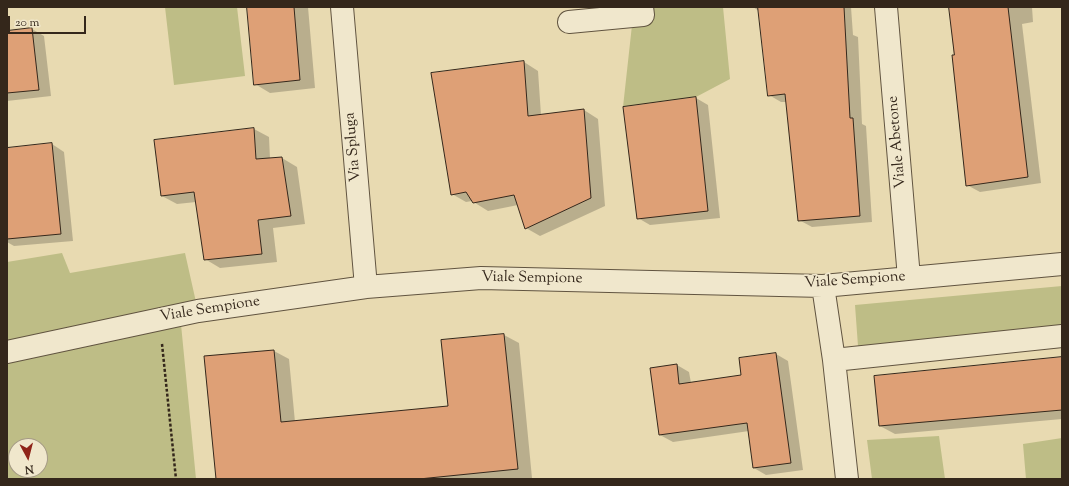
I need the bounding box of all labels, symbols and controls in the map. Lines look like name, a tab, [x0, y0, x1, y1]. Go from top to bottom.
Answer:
scale bar	[10, 8, 88, 34]
text: 20 m	[15, 14, 39, 32]
street label: Viale Abetone	[885, 95, 911, 189]
street label: Via Spluga	[342, 112, 366, 182]
street label: Viale Sempione	[804, 268, 906, 294]
street label: Viale Sempione	[481, 269, 583, 289]
street label: Viale Sempione	[159, 293, 261, 327]
north arrow	[8, 438, 48, 478]
text: N	[24, 460, 35, 477]

